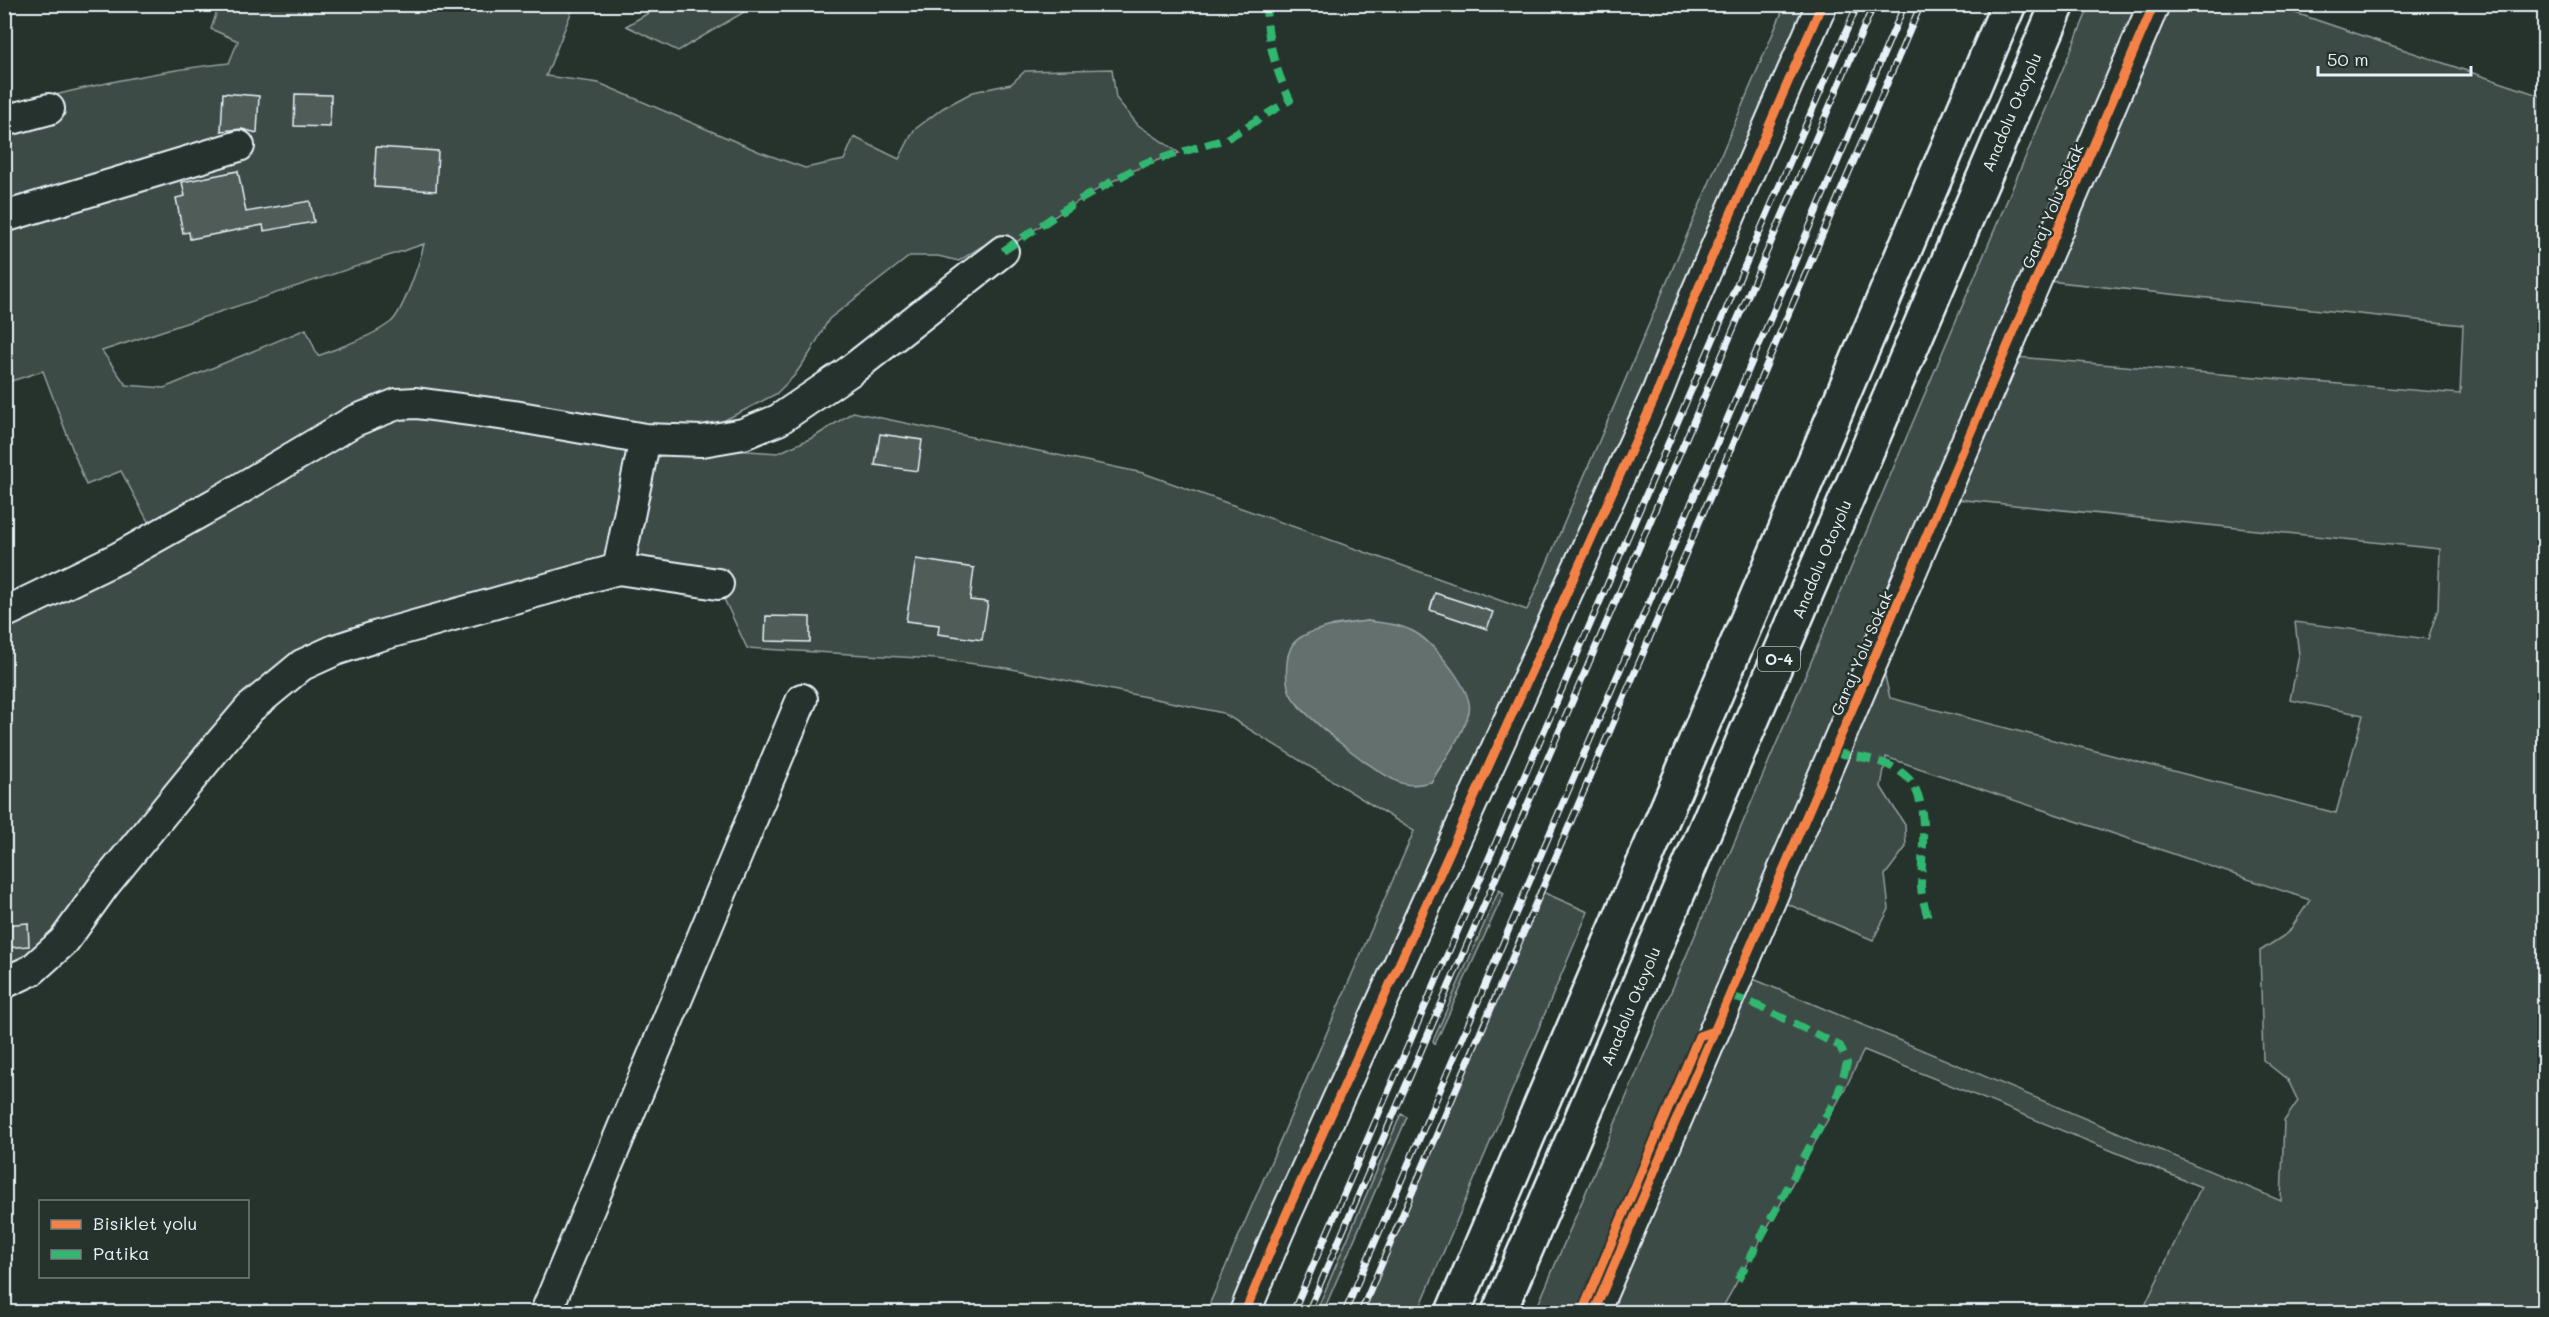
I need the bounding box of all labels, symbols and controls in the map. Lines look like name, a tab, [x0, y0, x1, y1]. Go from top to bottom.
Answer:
scale bar	[2318, 39, 2471, 77]
text: 50 m	[2327, 47, 2369, 71]
street label: Anadolu Otoyolu	[1976, 49, 2046, 175]
street label: Garaj Yolu Sokak	[2016, 140, 2088, 272]
street label: Anadolu Otoyolu	[1786, 496, 1856, 622]
street label: Garaj Yolu Sokak	[1825, 587, 1897, 719]
road number: O-4	[1758, 647, 1800, 671]
street label: Anadolu Otoyolu	[1595, 943, 1665, 1069]
legend	[39, 1200, 249, 1278]
text: Bisiklet yolu	[93, 1211, 197, 1235]
text: Patika	[93, 1241, 149, 1265]

